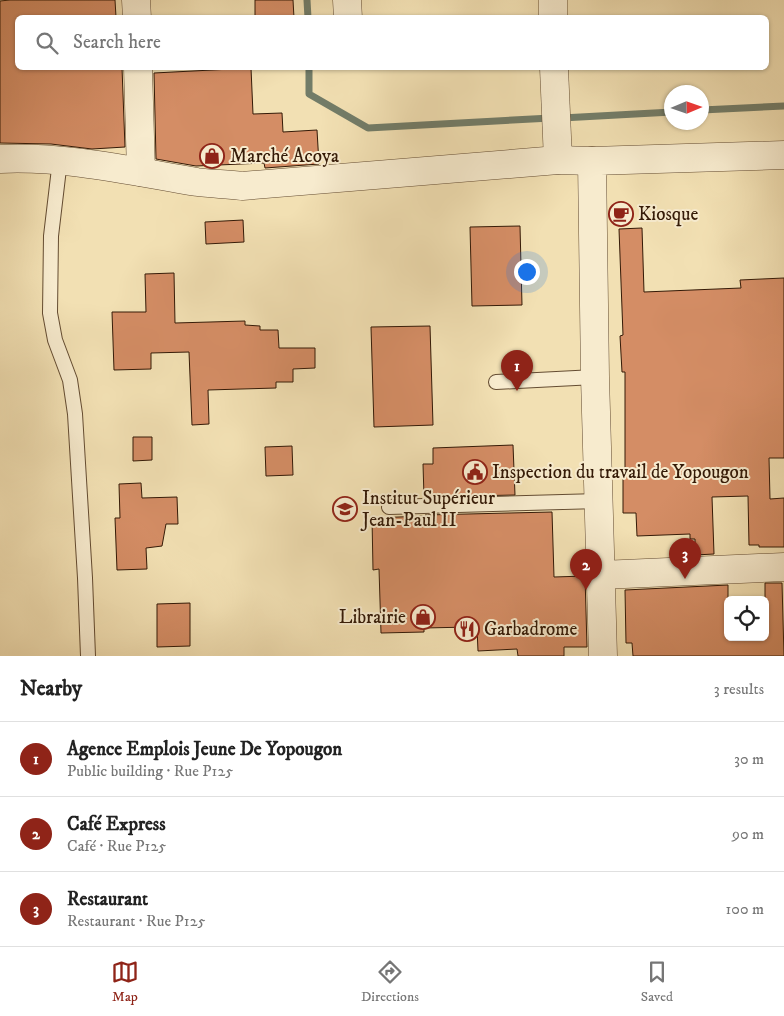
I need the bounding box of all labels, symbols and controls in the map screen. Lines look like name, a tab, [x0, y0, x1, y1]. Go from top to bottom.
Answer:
search box	[15, 15, 769, 70]
icon: search	[33, 29, 61, 57]
text: Search here	[73, 31, 161, 54]
north arrow	[664, 85, 709, 130]
shop icon: Marché Acoya	[199, 143, 225, 169]
place label: Marché Acoya	[230, 145, 339, 168]
cafe icon: Kiosque	[608, 201, 634, 227]
place label: Kiosque	[638, 203, 698, 227]
your location	[514, 259, 540, 285]
pin: 1	[501, 350, 533, 391]
public building icon: Inspection du travail de Yopougon	[462, 459, 488, 485]
place label: Inspection du travail de Yopougon	[492, 461, 749, 484]
place label: Institut Supérieur Jean-Paul II	[360, 487, 495, 532]
school or university icon: Institut Supérieur Jean-Paul II	[332, 496, 358, 522]
pin: 3	[669, 538, 701, 579]
pin: 2	[570, 549, 602, 590]
map controls	[724, 596, 769, 641]
button: locate	[724, 596, 769, 641]
shop icon: Librairie	[410, 604, 436, 630]
place label: Librairie	[339, 606, 406, 629]
restaurant icon: Garbadrome	[454, 616, 480, 642]
place label: Garbadrome	[484, 618, 577, 641]
text: Nearby	[20, 676, 82, 702]
text: 3 results	[714, 679, 764, 699]
text: Agence Emplois Jeune De Yopougon	[67, 738, 342, 761]
text: 1	[33, 749, 39, 769]
text: 30 m	[734, 749, 764, 769]
text: Public building · Rue P125	[67, 761, 233, 781]
text: Café Express	[67, 813, 166, 836]
text: 2	[32, 824, 40, 844]
text: 90 m	[732, 824, 764, 844]
text: Café · Rue P125	[67, 836, 166, 856]
text: Restaurant	[67, 888, 148, 911]
text: 3	[33, 899, 39, 919]
text: 100 m	[726, 899, 764, 919]
text: Restaurant · Rue P125	[67, 911, 205, 931]
tab: Map	[111, 958, 139, 1006]
tab: Directions	[361, 958, 419, 1006]
tab: Saved	[641, 958, 673, 1006]

